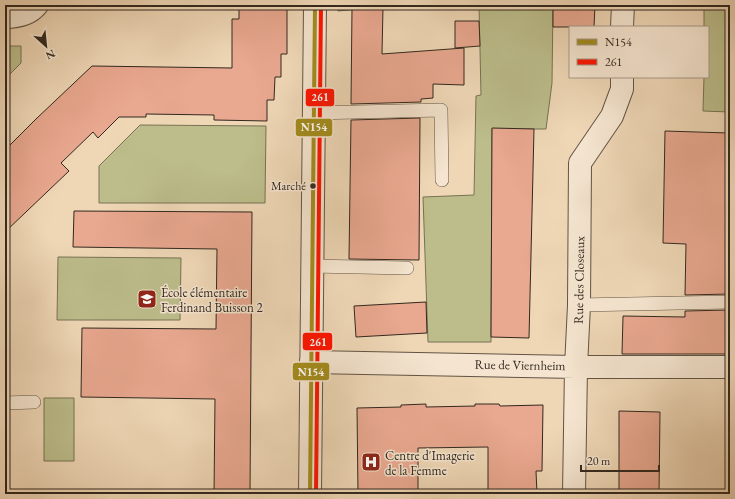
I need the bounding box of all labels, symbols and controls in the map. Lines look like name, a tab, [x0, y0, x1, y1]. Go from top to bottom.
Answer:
north arrow	[26, 26, 66, 66]
legend	[569, 26, 709, 78]
text: N154	[605, 34, 632, 50]
text: N	[43, 47, 58, 63]
text: 261	[605, 54, 623, 70]
line badge: 261	[305, 88, 335, 107]
text: 261	[311, 90, 329, 104]
line badge: N154	[295, 118, 333, 137]
text: N154	[301, 120, 327, 134]
place label: Marché	[271, 178, 306, 194]
marker: Marché	[308, 181, 318, 191]
street label: Rue des Closeaux	[570, 235, 588, 324]
place label: École élémentaire Ferdinand Buisson 2	[161, 284, 263, 316]
school or university icon: École élémentaire Ferdinand Buisson 2	[136, 288, 158, 310]
line badge: 261	[302, 332, 333, 351]
text: 261	[309, 335, 327, 349]
street label: Rue de Viernheim	[474, 356, 566, 374]
line badge: N154	[292, 362, 330, 381]
text: N154	[298, 365, 324, 379]
place label: Centre d'Imagerie de la Femme	[385, 447, 474, 479]
scale bar	[581, 447, 659, 473]
hospital icon: Centre d'Imagerie de la Femme	[360, 451, 382, 473]
text: 20 m	[587, 453, 611, 469]

